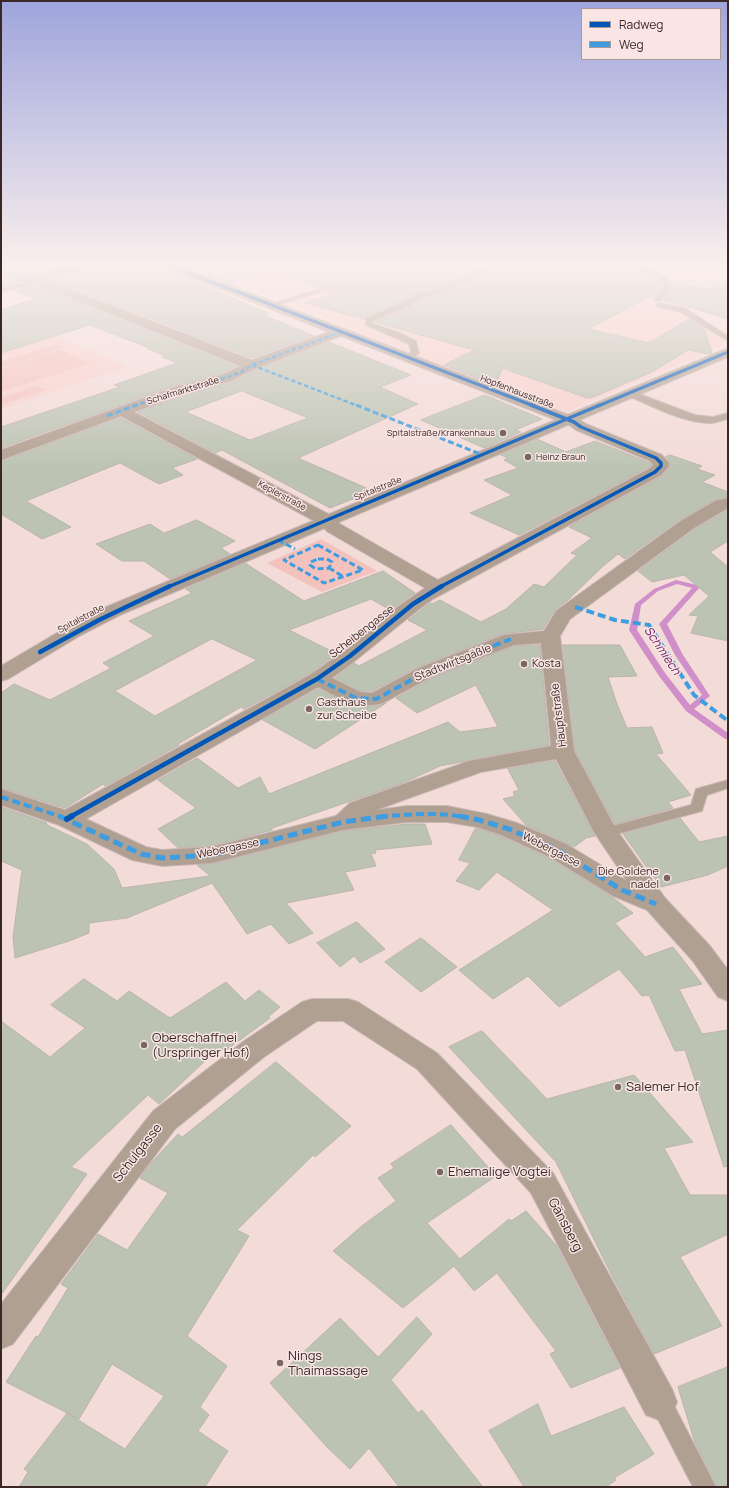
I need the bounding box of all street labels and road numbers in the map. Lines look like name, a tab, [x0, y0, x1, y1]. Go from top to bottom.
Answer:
street label: Hopfenhausstraße	[479, 373, 555, 411]
street label: Schafmarktstraße	[146, 375, 220, 407]
street label: Spitalstraße	[352, 474, 404, 504]
street label: Keplerstraße	[256, 479, 308, 513]
street label: Spitalstraße	[56, 602, 106, 636]
street label: Scheibengasse	[327, 603, 397, 661]
street label: Stadtwirtsgäßle	[413, 642, 493, 684]
street label: Hauptstraße	[549, 682, 569, 748]
street label: Webergasse	[520, 830, 582, 870]
street label: Webergasse	[196, 836, 260, 862]
street label: Schulgasse	[110, 1121, 166, 1185]
street label: Gänsberg	[544, 1196, 586, 1254]

